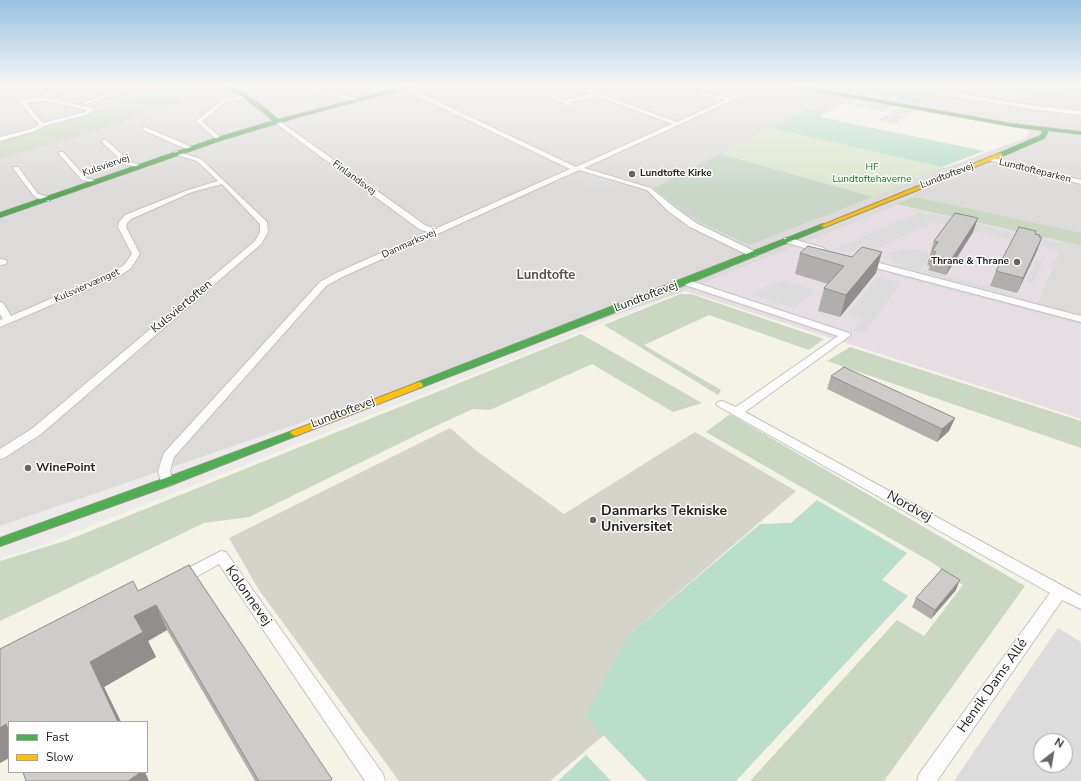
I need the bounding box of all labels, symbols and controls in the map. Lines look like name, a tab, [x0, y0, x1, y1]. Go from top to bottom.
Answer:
street label: Kulsviervej	[81, 152, 131, 180]
street label: Lundtofteparken	[998, 156, 1072, 186]
street label: Finlandsvej	[330, 158, 378, 198]
street label: Lundtoftevej	[919, 160, 975, 192]
park label: HF Lundtoftehaverne	[832, 162, 912, 186]
place label: Lundtofte Kirke	[640, 168, 712, 180]
marker: Lundtofte Kirke	[627, 169, 637, 179]
street label: Danmarksvej	[380, 227, 438, 261]
place label: Thrane & Thrane	[931, 256, 1009, 268]
marker: Thrane & Thrane	[1012, 257, 1022, 267]
street label: Kulsviervænget	[53, 266, 121, 306]
district label: Lundtofte	[517, 268, 575, 284]
street label: Kulsviertoften	[149, 277, 215, 337]
street label: Lundtoftevej	[612, 278, 680, 316]
street label: Lundtoftevej	[309, 394, 377, 432]
place label: WinePoint	[36, 461, 95, 475]
marker: WinePoint	[23, 463, 33, 473]
street label: Nordvej	[883, 488, 935, 526]
place label: Danmarks Tekniske Universitet	[601, 504, 727, 536]
marker: Danmarks Tekniske Universitet	[588, 515, 598, 525]
street label: Kolonnevej	[221, 563, 275, 629]
street label: Henrik Dams Allé	[954, 636, 1032, 736]
legend	[8, 721, 148, 773]
text: Fast	[46, 729, 69, 745]
north arrow	[1033, 733, 1073, 773]
text: N	[1052, 735, 1066, 752]
text: Slow	[46, 749, 74, 765]

